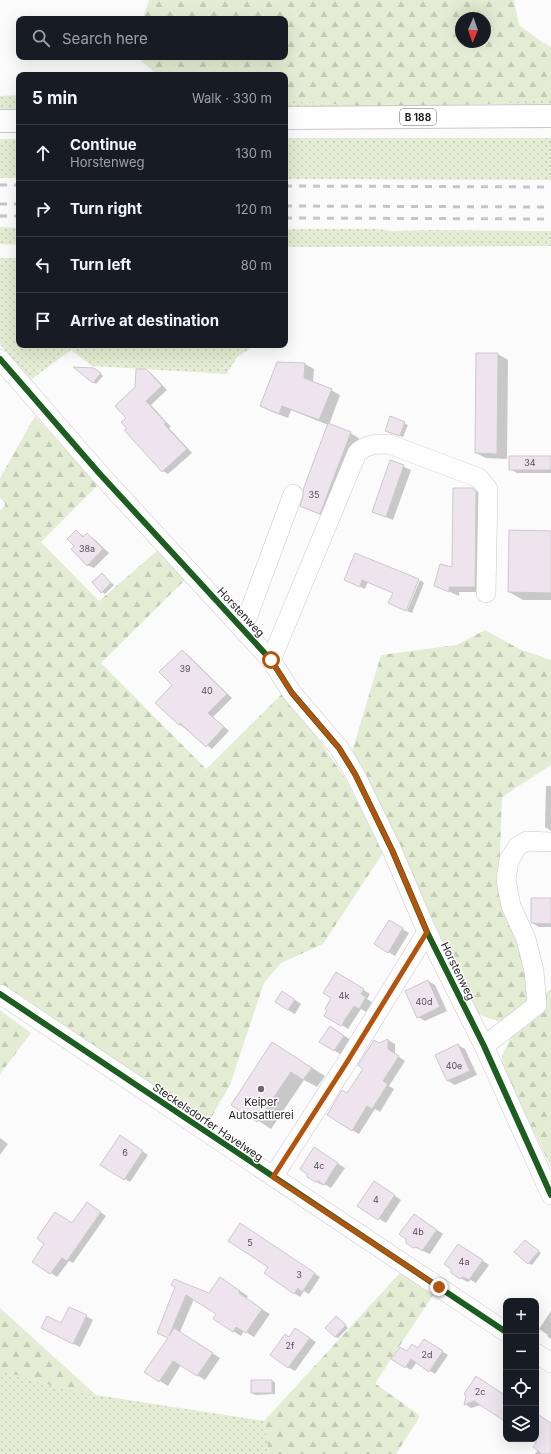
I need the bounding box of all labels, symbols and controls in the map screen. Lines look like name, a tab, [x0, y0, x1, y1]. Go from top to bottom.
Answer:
north arrow	[455, 12, 491, 48]
search box	[16, 16, 288, 60]
icon: search	[30, 27, 52, 49]
text: Search here	[62, 29, 148, 48]
text: 5 min	[32, 88, 78, 108]
text: Walk · 330 m	[192, 90, 272, 106]
road number: B 188	[400, 109, 436, 125]
text: Continue	[70, 135, 137, 154]
icon: ahead	[32, 142, 54, 164]
text: 130 m	[235, 145, 272, 161]
text: Horstenweg	[70, 154, 145, 170]
icon: right	[32, 198, 54, 220]
text: Turn right	[70, 199, 142, 218]
text: 120 m	[236, 201, 272, 217]
icon: left	[32, 254, 54, 276]
text: Turn left	[70, 255, 131, 274]
text: 80 m	[241, 257, 272, 273]
icon: arrive	[32, 310, 54, 332]
text: Arrive at destination	[70, 311, 219, 330]
house number: 34	[524, 457, 536, 468]
house number: 35	[308, 489, 320, 500]
house number: 38a	[79, 543, 95, 554]
street label: Horstenweg	[214, 584, 268, 640]
route start	[262, 651, 280, 669]
house number: 39	[179, 663, 191, 674]
house number: 40	[201, 685, 213, 696]
street label: Horstenweg	[438, 940, 478, 1002]
house number: 4k	[339, 990, 349, 1001]
house number: 40d	[415, 996, 433, 1007]
house number: 40e	[446, 1060, 462, 1071]
street label: Steckelsdorfer Havelweg	[150, 1080, 266, 1164]
marker: Keiper Autosattlerei	[256, 1084, 266, 1094]
place label: Keiper Autosattlerei	[228, 1095, 294, 1122]
house number: 6	[122, 1147, 128, 1158]
house number: 4c	[314, 1160, 324, 1171]
house number: 4	[373, 1194, 379, 1205]
house number: 4b	[412, 1226, 424, 1237]
house number: 5	[247, 1237, 253, 1248]
house number: 4a	[459, 1256, 469, 1267]
house number: 3	[296, 1269, 302, 1280]
route end	[430, 1278, 448, 1296]
map controls	[503, 1298, 539, 1442]
button: +	[503, 1298, 539, 1334]
button: −	[503, 1334, 539, 1370]
house number: 2f	[286, 1340, 295, 1351]
house number: 2d	[422, 1349, 433, 1360]
button: locate	[503, 1370, 539, 1406]
house number: 2c	[475, 1386, 485, 1397]
button: layers	[503, 1406, 539, 1442]

